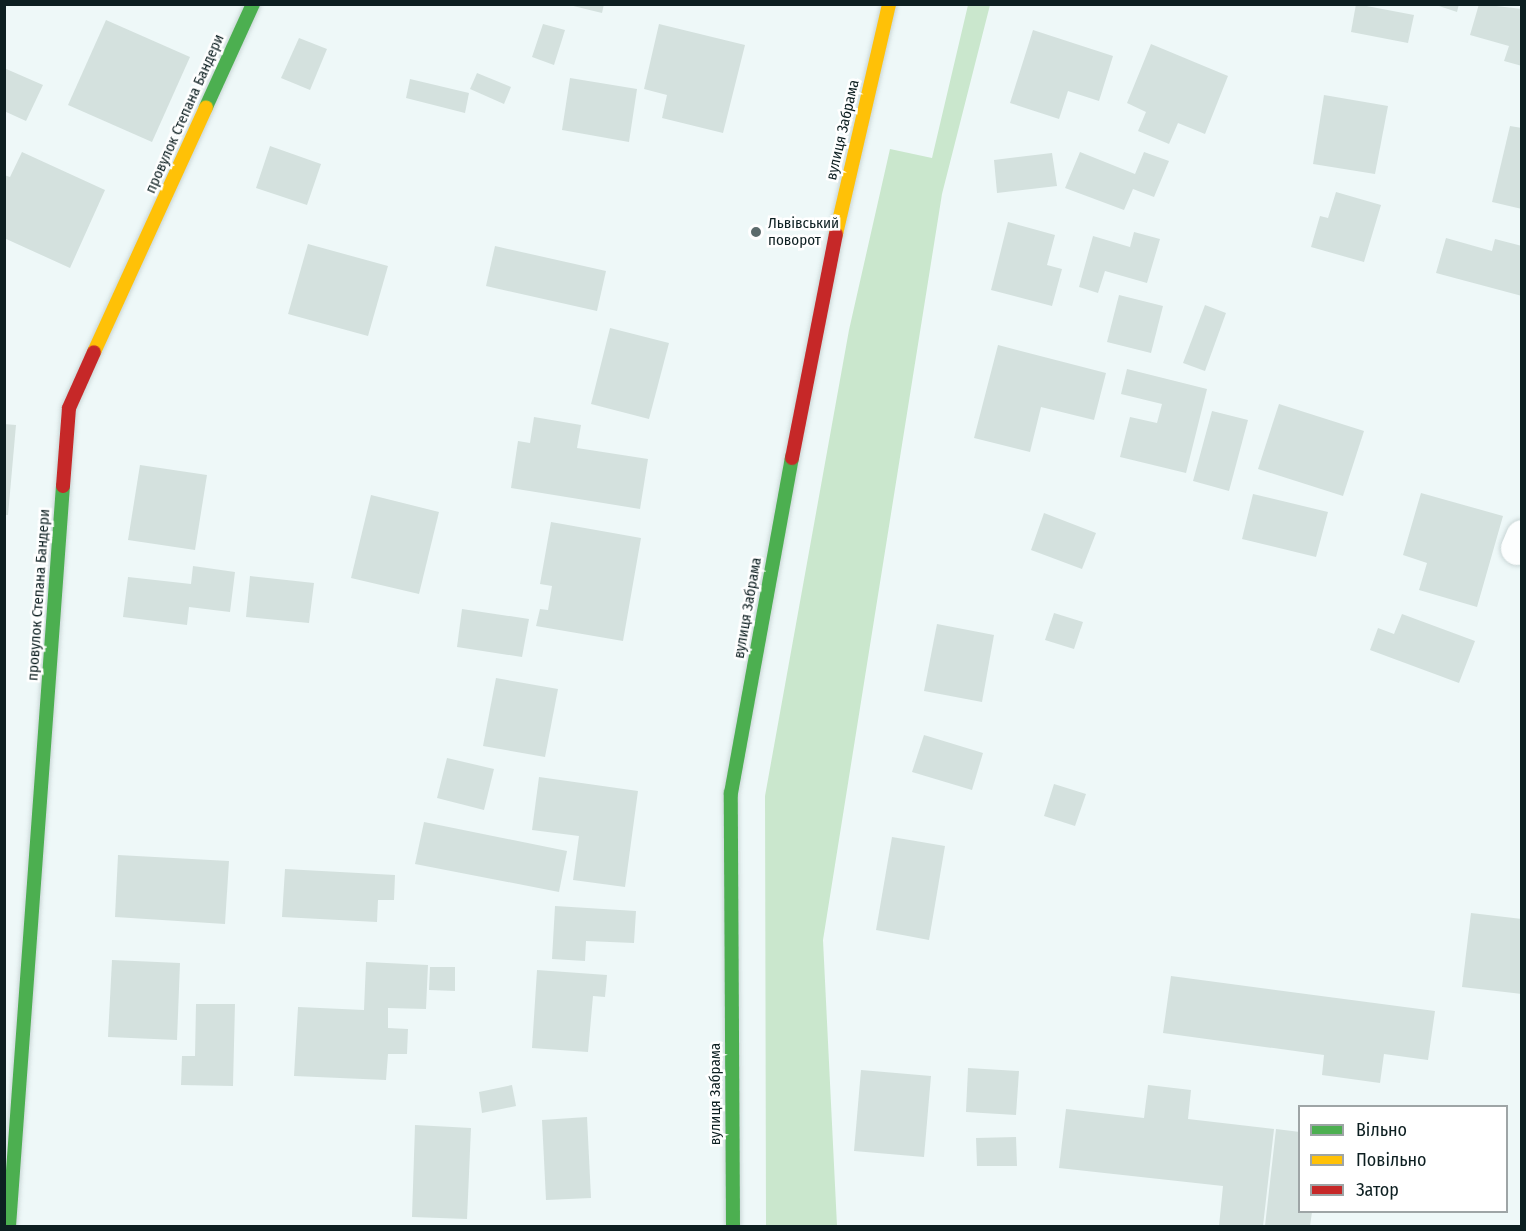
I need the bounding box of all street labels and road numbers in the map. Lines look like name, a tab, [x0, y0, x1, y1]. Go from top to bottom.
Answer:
street label: провулок Степана Бандери	[142, 32, 228, 196]
street label: вулиця Забрама	[823, 78, 863, 182]
street label: провулок Степана Бандери	[24, 508, 54, 682]
street label: вулиця Забрама	[730, 556, 766, 660]
street label: вулиця Забрама	[707, 1043, 725, 1145]

